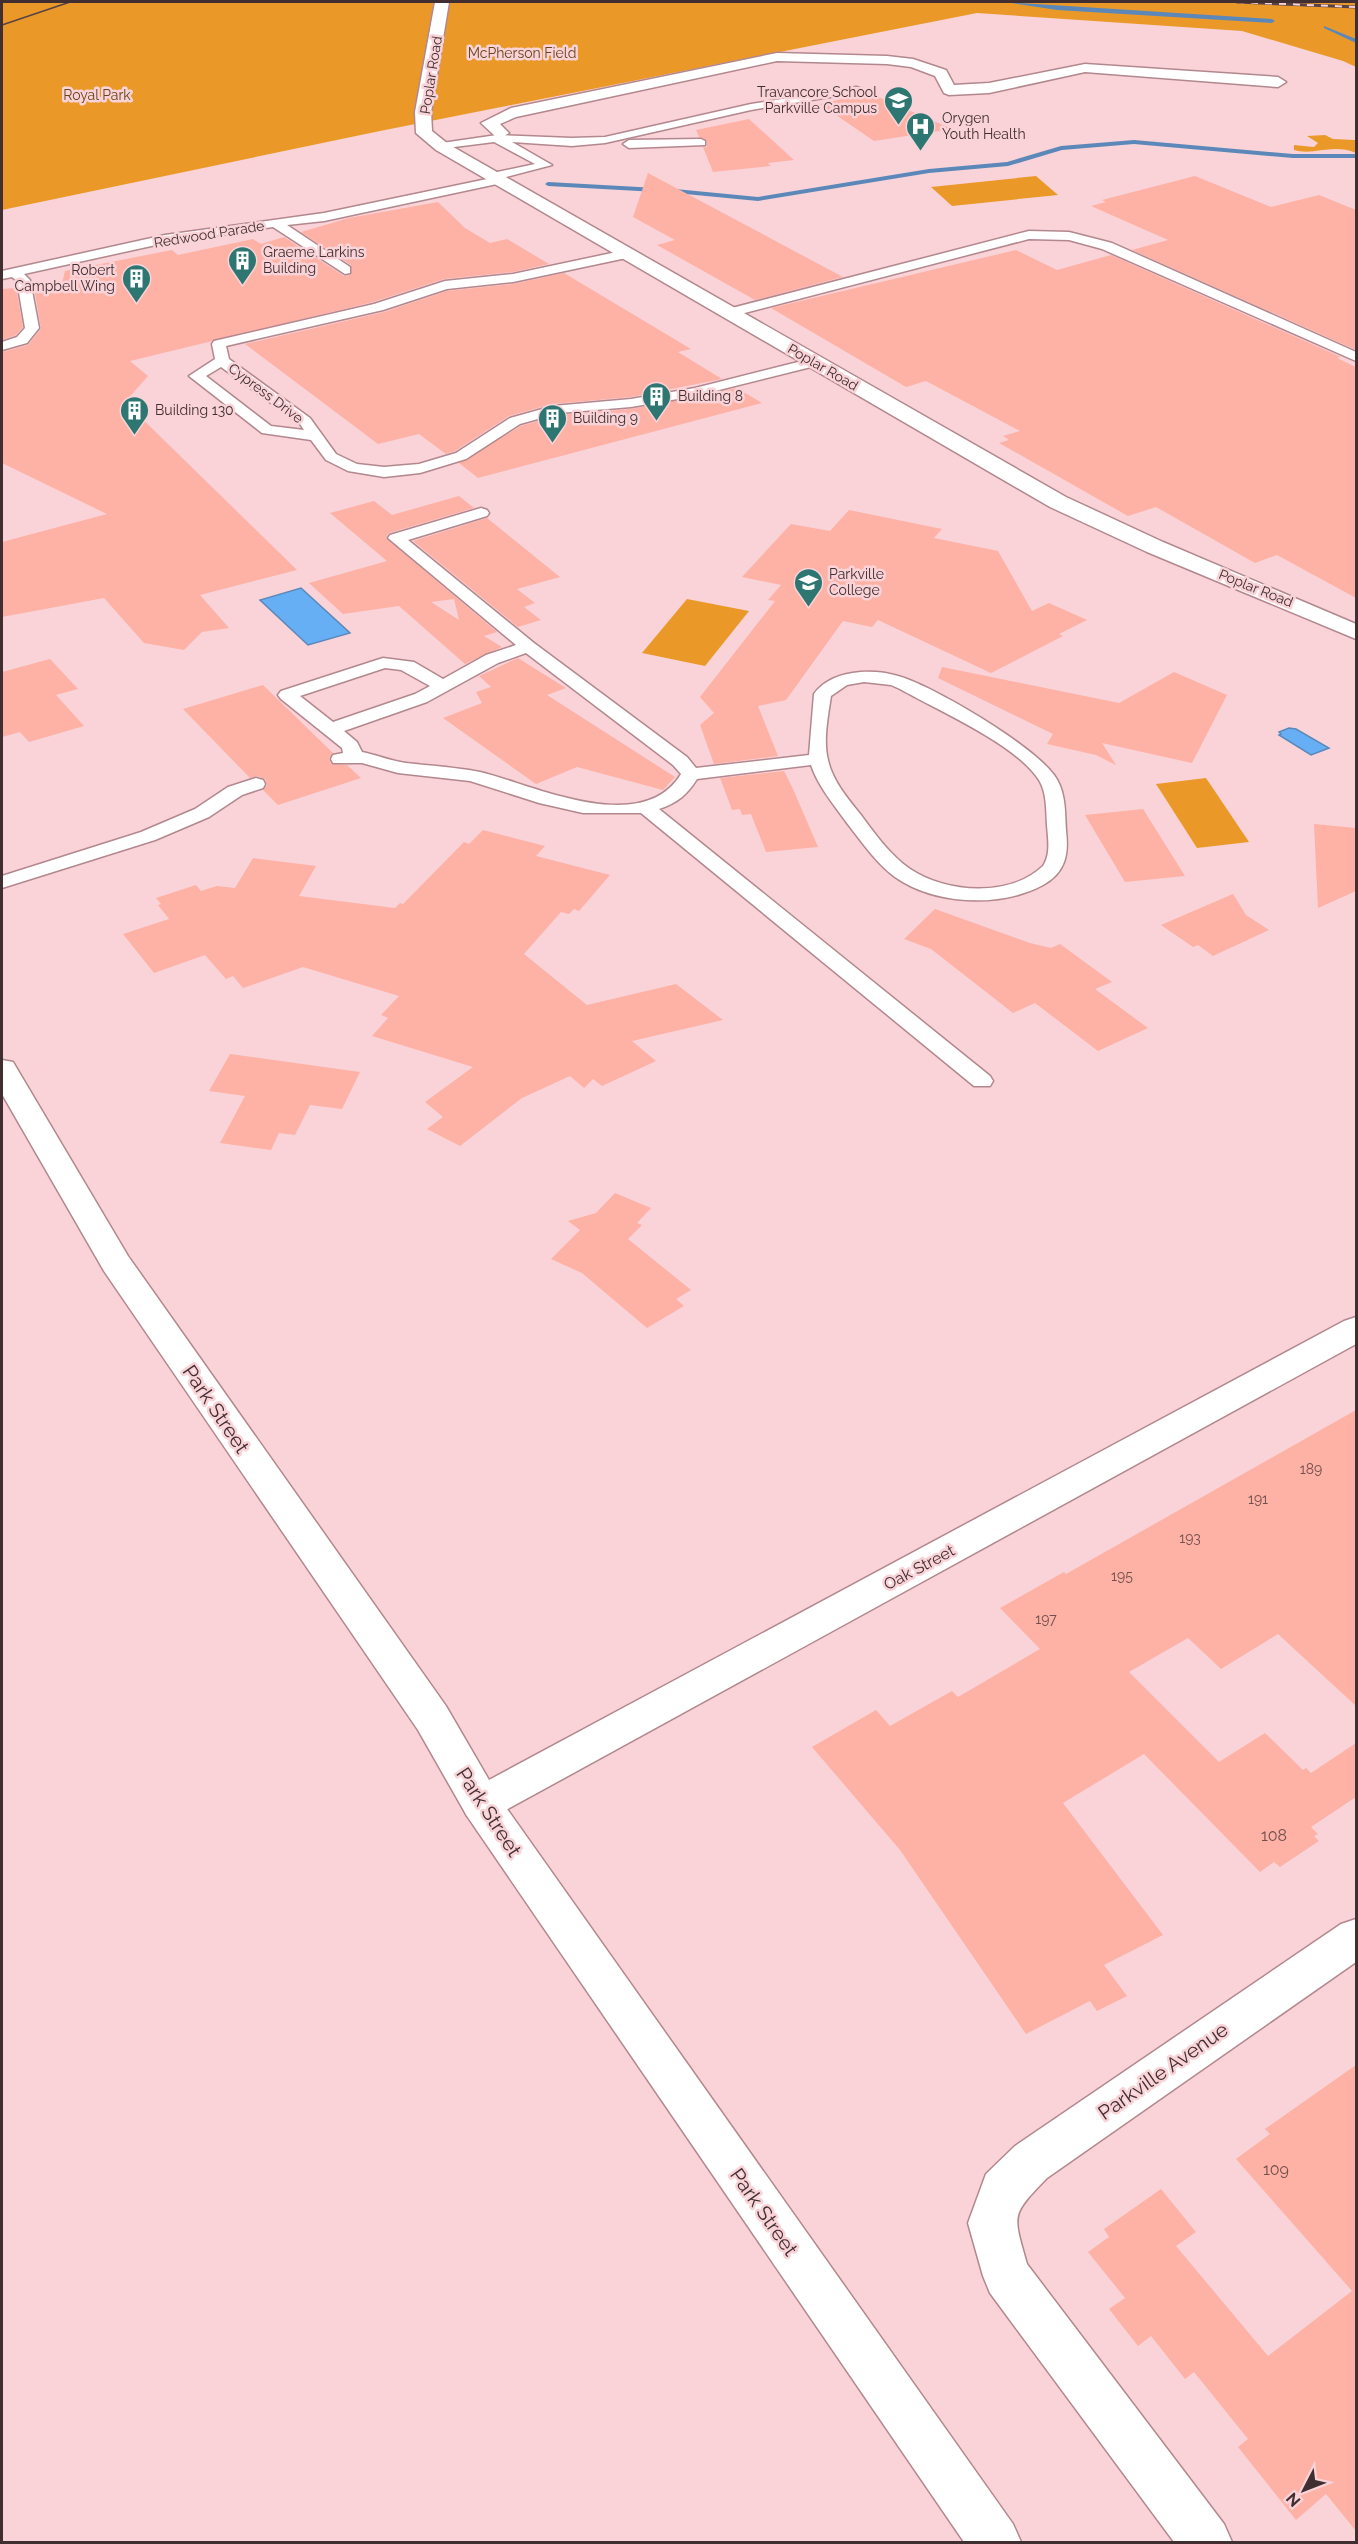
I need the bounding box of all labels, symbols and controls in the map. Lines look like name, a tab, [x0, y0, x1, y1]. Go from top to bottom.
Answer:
street label: Poplar Road	[417, 35, 445, 115]
park label: McPherson Field	[468, 45, 576, 61]
place label: Travancore School Parkville Campus	[757, 84, 877, 116]
school or university icon: Travancore School Parkville Campus	[882, 84, 914, 126]
park label: Royal Park	[63, 87, 131, 103]
hospital icon: Orygen Youth Health	[905, 110, 937, 152]
place label: Orygen Youth Health	[942, 110, 1026, 142]
street label: Redwood Parade	[153, 217, 265, 251]
building icon: Graeme Larkins Building	[226, 244, 258, 286]
place label: Graeme Larkins Building	[263, 244, 365, 276]
place label: Robert Campbell Wing	[15, 262, 115, 294]
building icon: Robert Campbell Wing	[120, 262, 152, 304]
street label: Poplar Road	[785, 340, 861, 394]
street label: Cypress Drive	[226, 360, 306, 426]
building icon: Building 8	[641, 380, 673, 422]
place label: Building 8	[678, 388, 743, 404]
building icon: Building 130	[118, 394, 150, 436]
place label: Building 130	[155, 402, 234, 418]
building icon: Building 9	[536, 402, 568, 444]
place label: Building 9	[573, 410, 638, 426]
school or university icon: Parkville College	[792, 566, 824, 608]
place label: Parkville College	[829, 566, 884, 598]
street label: Poplar Road	[1217, 566, 1295, 610]
street label: Park Street	[178, 1360, 254, 1458]
house number: 189	[1300, 1461, 1322, 1477]
house number: 191	[1248, 1491, 1268, 1507]
house number: 193	[1179, 1530, 1201, 1546]
street label: Oak Street	[881, 1541, 959, 1594]
house number: 195	[1111, 1568, 1133, 1584]
house number: 197	[1035, 1611, 1057, 1627]
street label: Park Street	[451, 1763, 527, 1861]
house number: 108	[1261, 1826, 1287, 1845]
street label: Parkville Avenue	[1093, 2017, 1233, 2125]
house number: 109	[1263, 2160, 1289, 2179]
street label: Park Street	[725, 2164, 803, 2261]
north arrow	[1274, 2460, 1334, 2520]
text: N	[1282, 2489, 1304, 2511]

